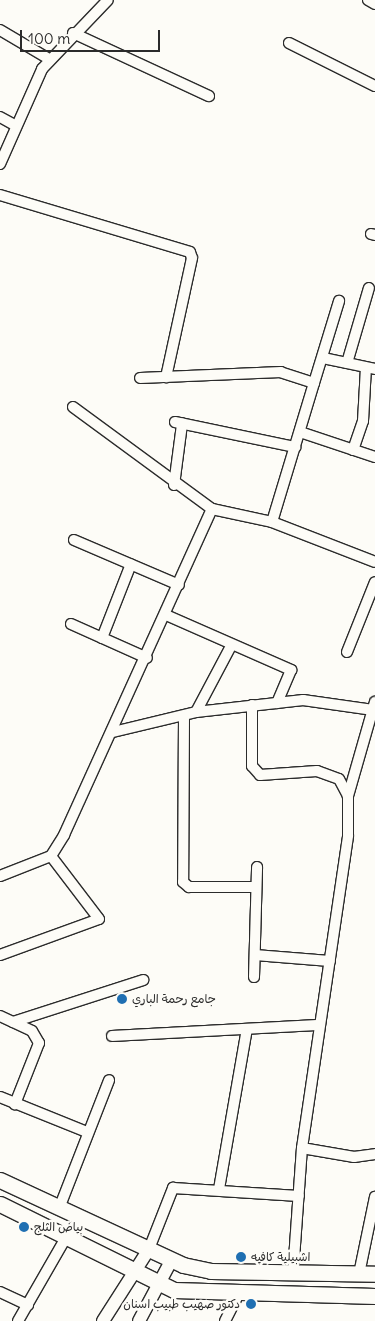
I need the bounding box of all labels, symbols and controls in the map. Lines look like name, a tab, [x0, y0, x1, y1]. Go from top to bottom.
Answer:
scale bar	[22, 20, 162, 52]
text: 100 m	[28, 29, 70, 48]
place label: جامع رحمة الباري	[132, 992, 216, 1006]
marker: جامع رحمة الباري	[116, 993, 128, 1005]
place label: بياض الثلج	[34, 1220, 83, 1234]
marker: بياض الثلج	[18, 1221, 30, 1233]
place label: اشبيلية كافيه	[251, 1250, 310, 1264]
marker: اشبيلية كافيه	[235, 1251, 247, 1263]
place label: دكتور صهيب طبيب اسنان	[123, 1297, 240, 1311]
marker: دكتور صهيب طبيب اسنان	[244, 1297, 258, 1311]

